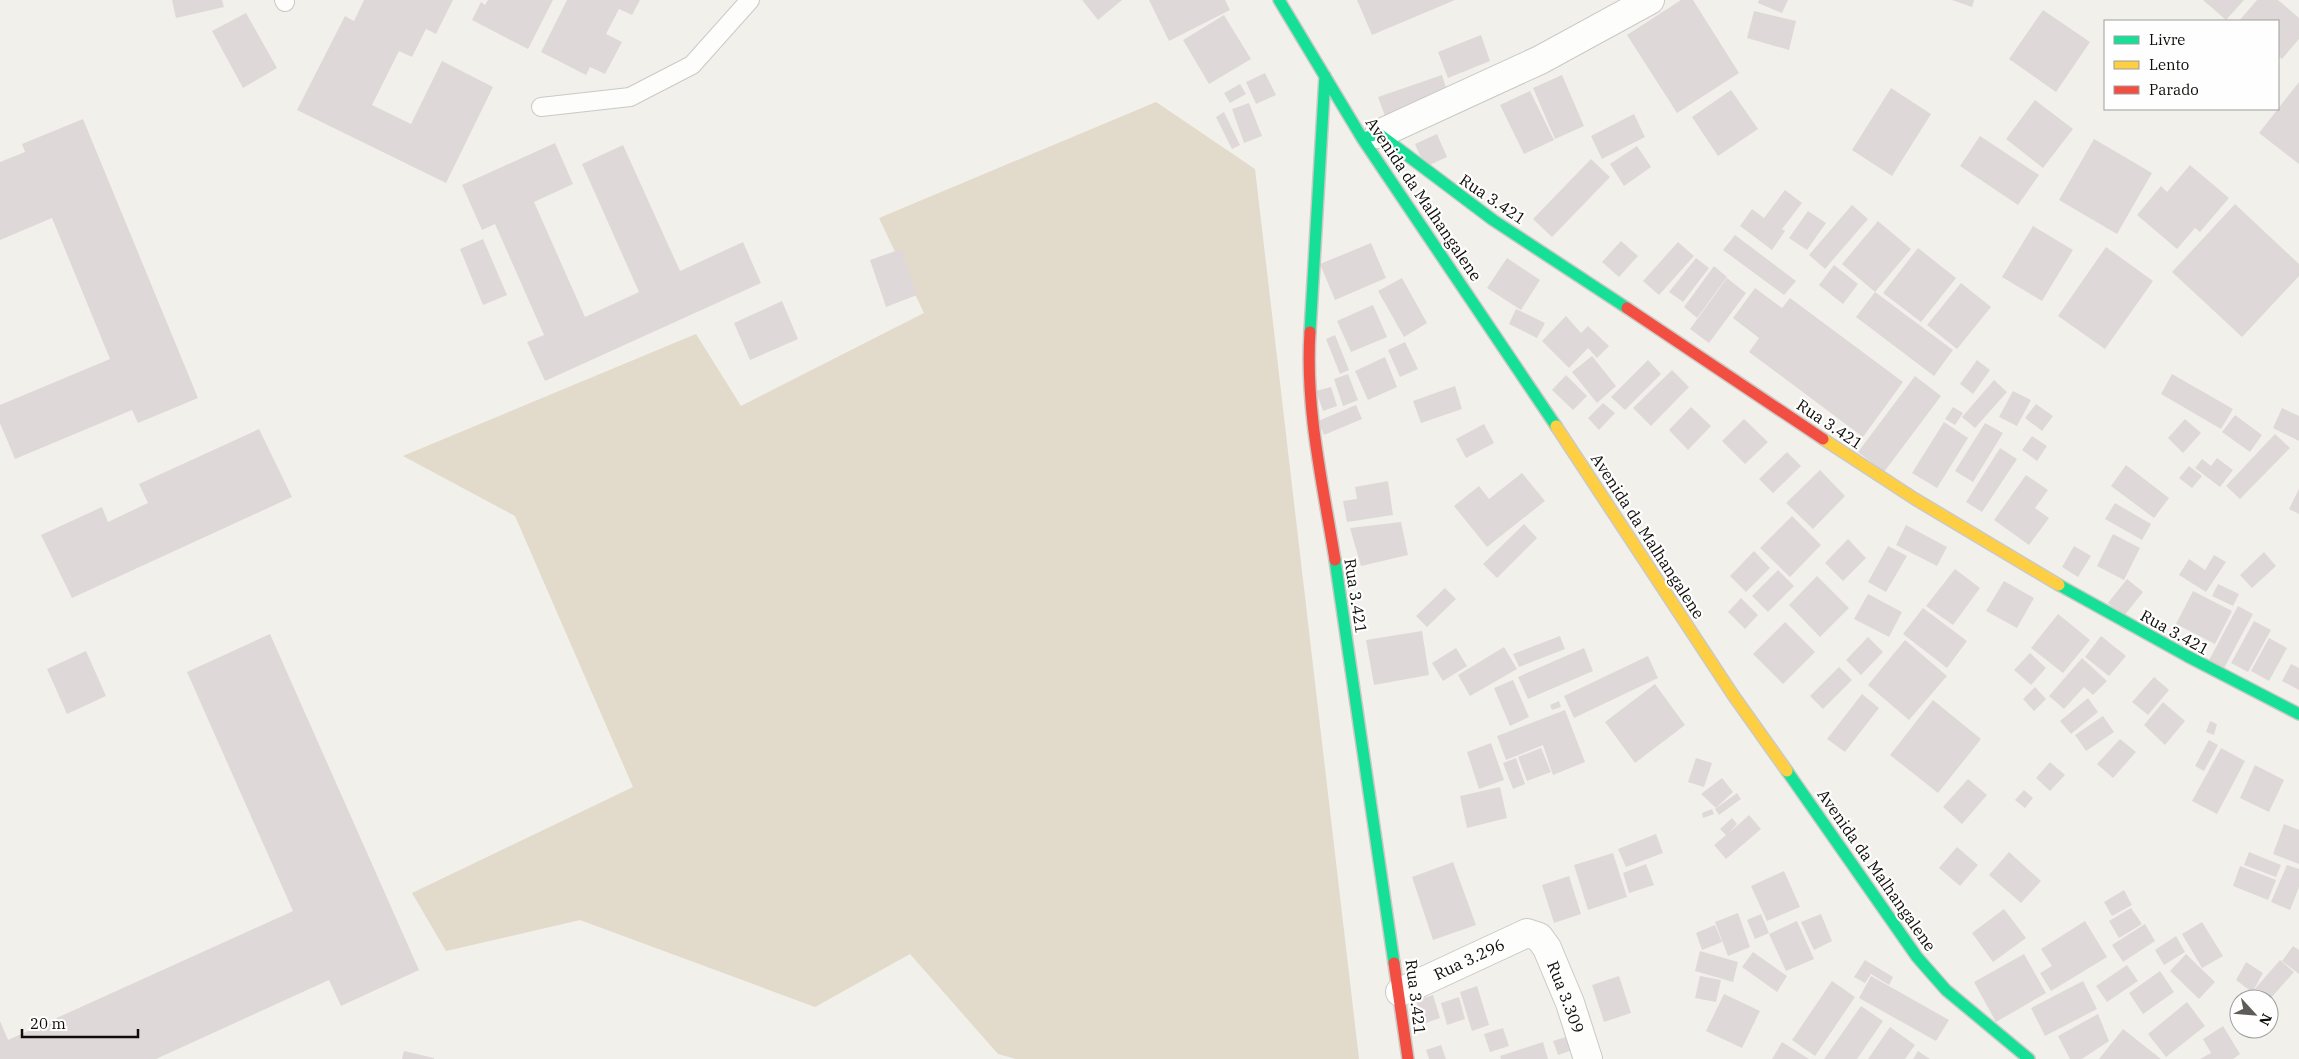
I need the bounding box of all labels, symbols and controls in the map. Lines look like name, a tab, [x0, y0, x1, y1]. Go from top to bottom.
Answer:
legend	[2104, 20, 2279, 110]
text: Livre	[2149, 30, 2185, 49]
text: Lento	[2149, 55, 2189, 74]
text: Parado	[2149, 80, 2199, 99]
street label: Avenida da Malhangalene	[1362, 113, 1486, 285]
street label: Rua 3.421	[1456, 170, 1530, 228]
street label: Rua 3.421	[1793, 395, 1867, 453]
street label: Avenida da Malhangalene	[1587, 450, 1709, 622]
street label: Rua 3.421	[1340, 557, 1372, 635]
street label: Rua 3.421	[2137, 605, 2213, 659]
street label: Avenida da Malhangalene	[1813, 785, 1941, 955]
street label: Rua 3.296	[1430, 934, 1508, 984]
street label: Rua 3.421	[1401, 958, 1431, 1036]
street label: Rua 3.309	[1543, 958, 1589, 1036]
north arrow	[2229, 989, 2279, 1039]
scale bar	[22, 1006, 139, 1038]
text: N	[2255, 1011, 2276, 1029]
text: 20 m	[30, 1014, 66, 1033]

